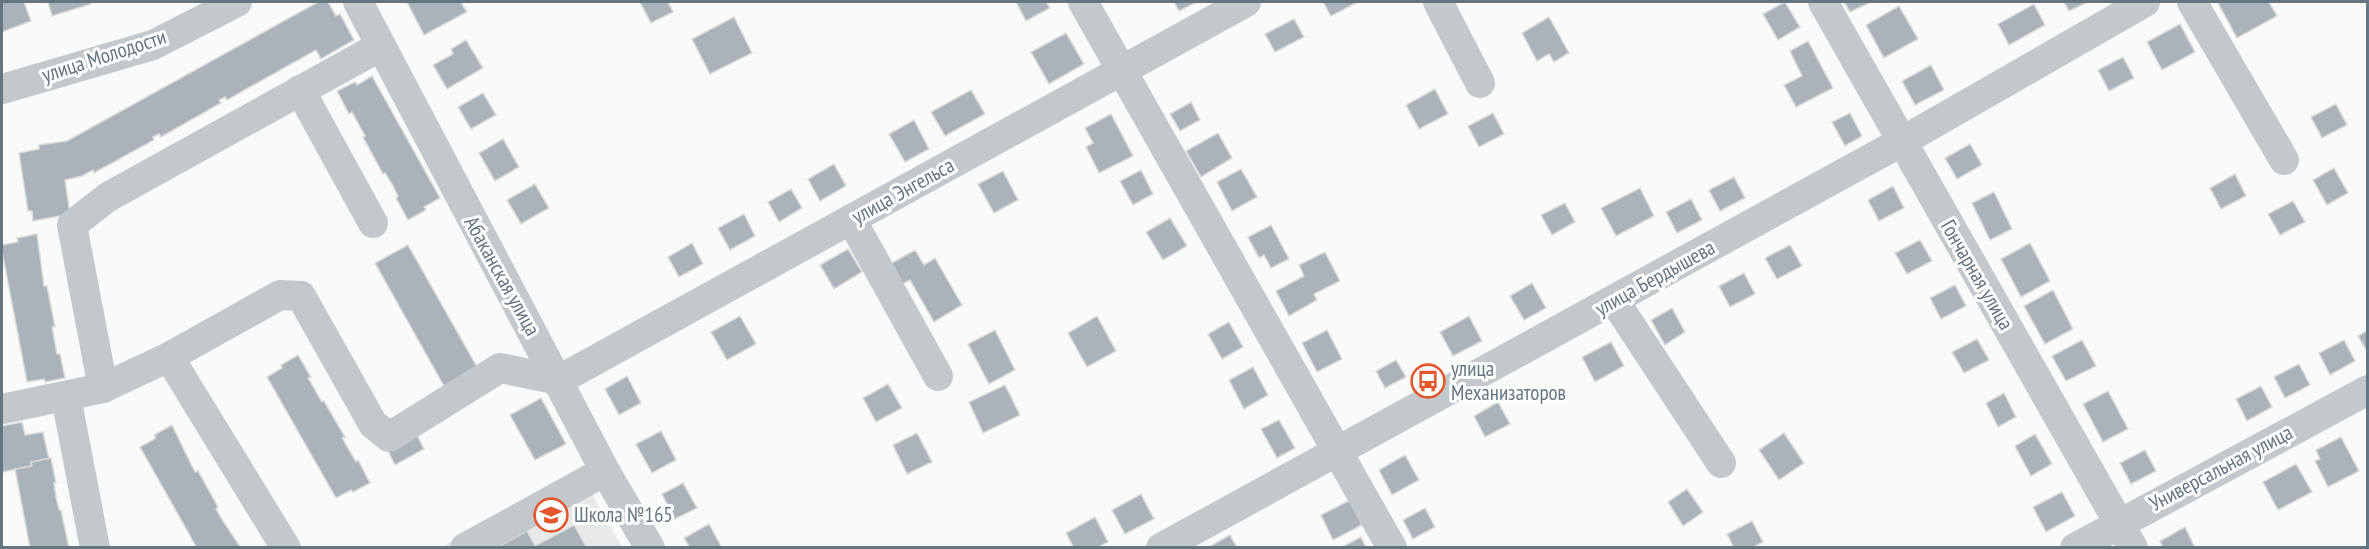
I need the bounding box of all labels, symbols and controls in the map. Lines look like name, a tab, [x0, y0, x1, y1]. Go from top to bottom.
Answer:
street label: улица Молодости	[38, 23, 169, 88]
street label: улица Энгельса	[847, 151, 959, 230]
street label: Абаканская улица	[458, 211, 546, 340]
street label: Гончарная улица	[1935, 215, 2020, 335]
street label: улица Бердышева	[1590, 233, 1720, 322]
place label: улица Механизаторов	[1451, 355, 1566, 406]
bus stop icon: улица Механизаторов	[1410, 363, 1446, 399]
street label: Универсальная улица	[2144, 418, 2297, 517]
school or university icon: Школа №165	[533, 497, 569, 533]
place label: Школа №165	[574, 501, 673, 528]

